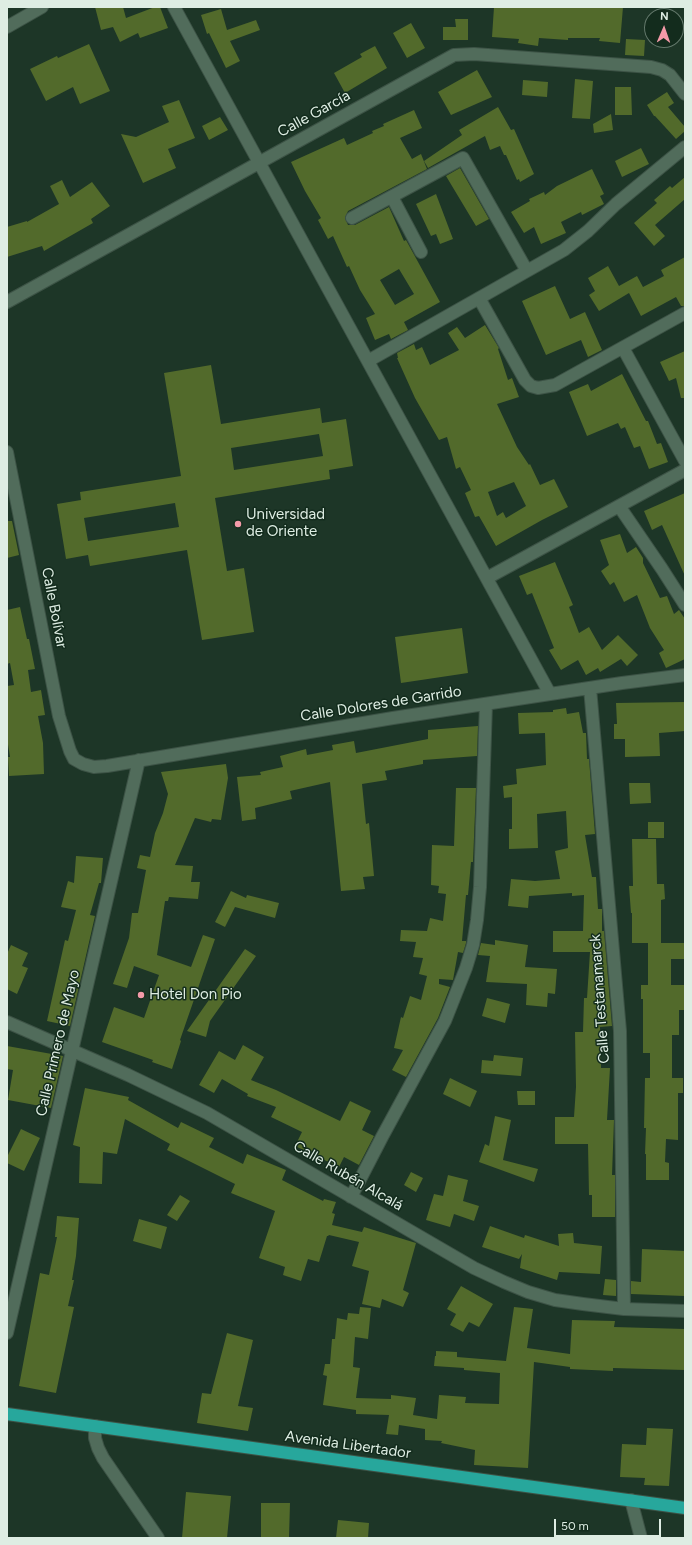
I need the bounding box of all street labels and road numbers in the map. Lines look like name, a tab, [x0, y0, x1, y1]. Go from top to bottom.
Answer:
street label: Calle García	[275, 87, 353, 141]
street label: Calle Bolívar	[37, 566, 71, 650]
street label: Calle Dolores de Garrido	[299, 682, 463, 726]
street label: Calle Testanamarck	[586, 934, 614, 1064]
street label: Calle Primero de Mayo	[32, 968, 84, 1118]
street label: Calle Rubén Alcalá	[290, 1137, 406, 1215]
street label: Avenida Libertador	[284, 1427, 412, 1463]

